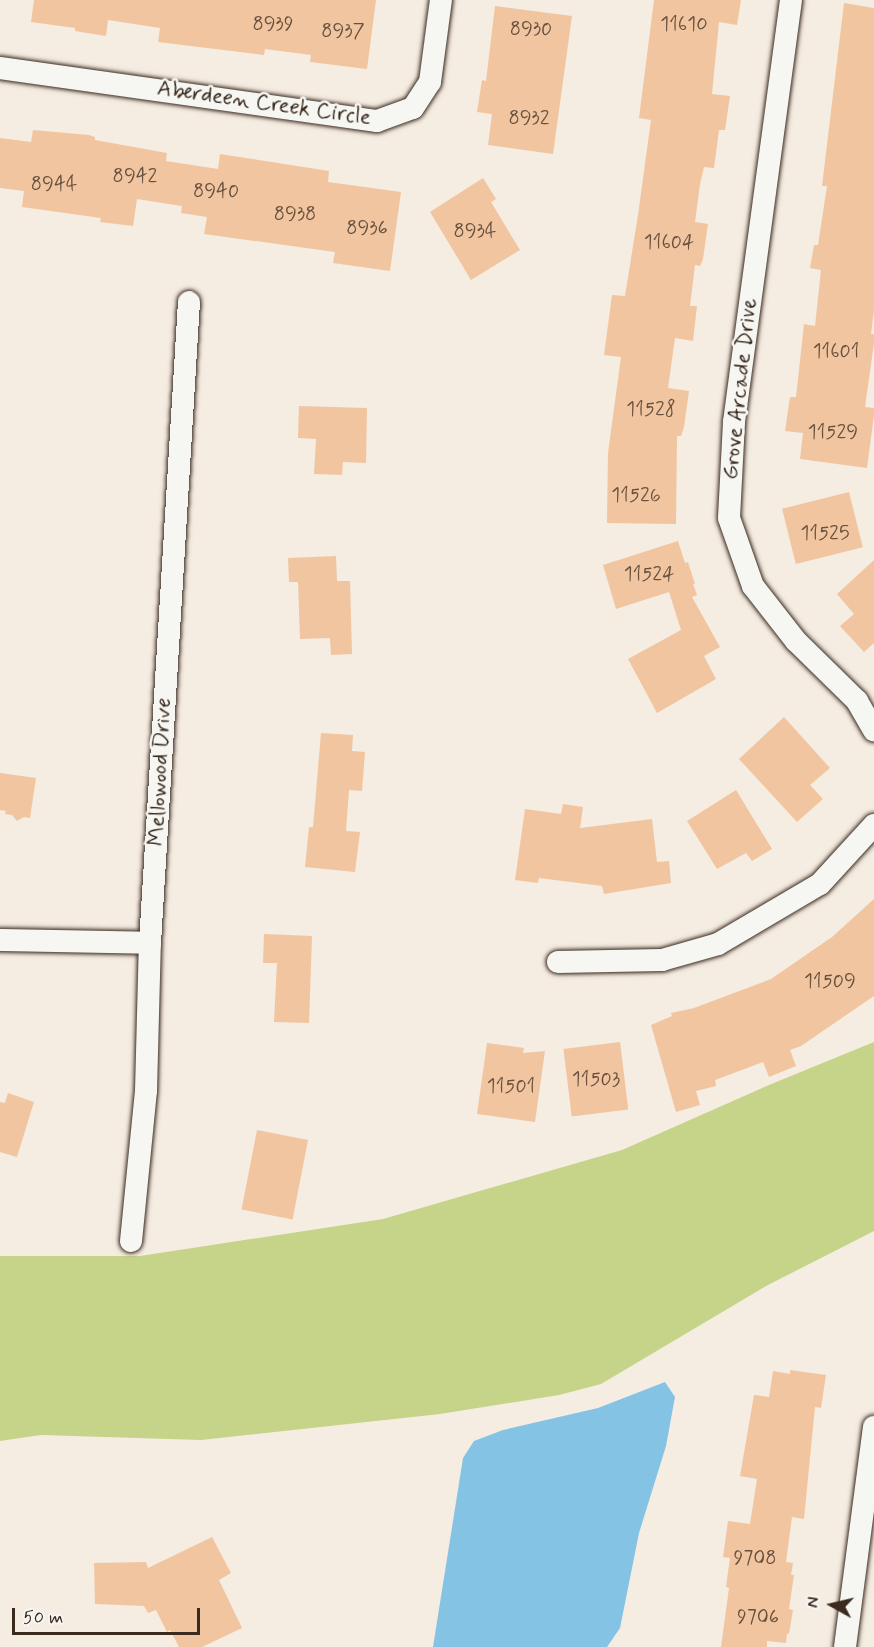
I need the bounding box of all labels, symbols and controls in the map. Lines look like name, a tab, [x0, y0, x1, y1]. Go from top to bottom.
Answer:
house number: 8939	[252, 12, 294, 36]
house number: 11610	[660, 12, 708, 36]
house number: 8930	[510, 17, 552, 41]
house number: 8937	[321, 19, 365, 43]
street label: Aberdeen Creek Circle	[156, 76, 372, 132]
house number: 8932	[508, 106, 550, 130]
house number: 8942	[113, 164, 157, 188]
house number: 8944	[31, 172, 77, 196]
house number: 8940	[193, 179, 239, 203]
house number: 8938	[274, 202, 316, 226]
house number: 8936	[346, 216, 388, 240]
house number: 8934	[454, 219, 496, 243]
house number: 11604	[644, 230, 694, 254]
street label: Grove Arcade Drive	[719, 298, 763, 480]
house number: 11601	[813, 339, 859, 363]
house number: 11528	[626, 397, 676, 421]
house number: 11529	[808, 420, 858, 444]
house number: 11526	[611, 483, 661, 507]
house number: 11525	[800, 521, 850, 545]
house number: 11524	[624, 562, 674, 586]
street label: Mellowood Drive	[144, 698, 178, 846]
house number: 11509	[804, 969, 856, 993]
house number: 11503	[572, 1067, 620, 1091]
house number: 11501	[487, 1074, 535, 1098]
house number: 9708	[733, 1546, 777, 1570]
north arrow	[802, 1575, 862, 1635]
scale bar	[15, 1596, 202, 1634]
text: N	[803, 1596, 825, 1609]
house number: 9706	[737, 1605, 779, 1629]
text: 50 m	[23, 1606, 63, 1630]

